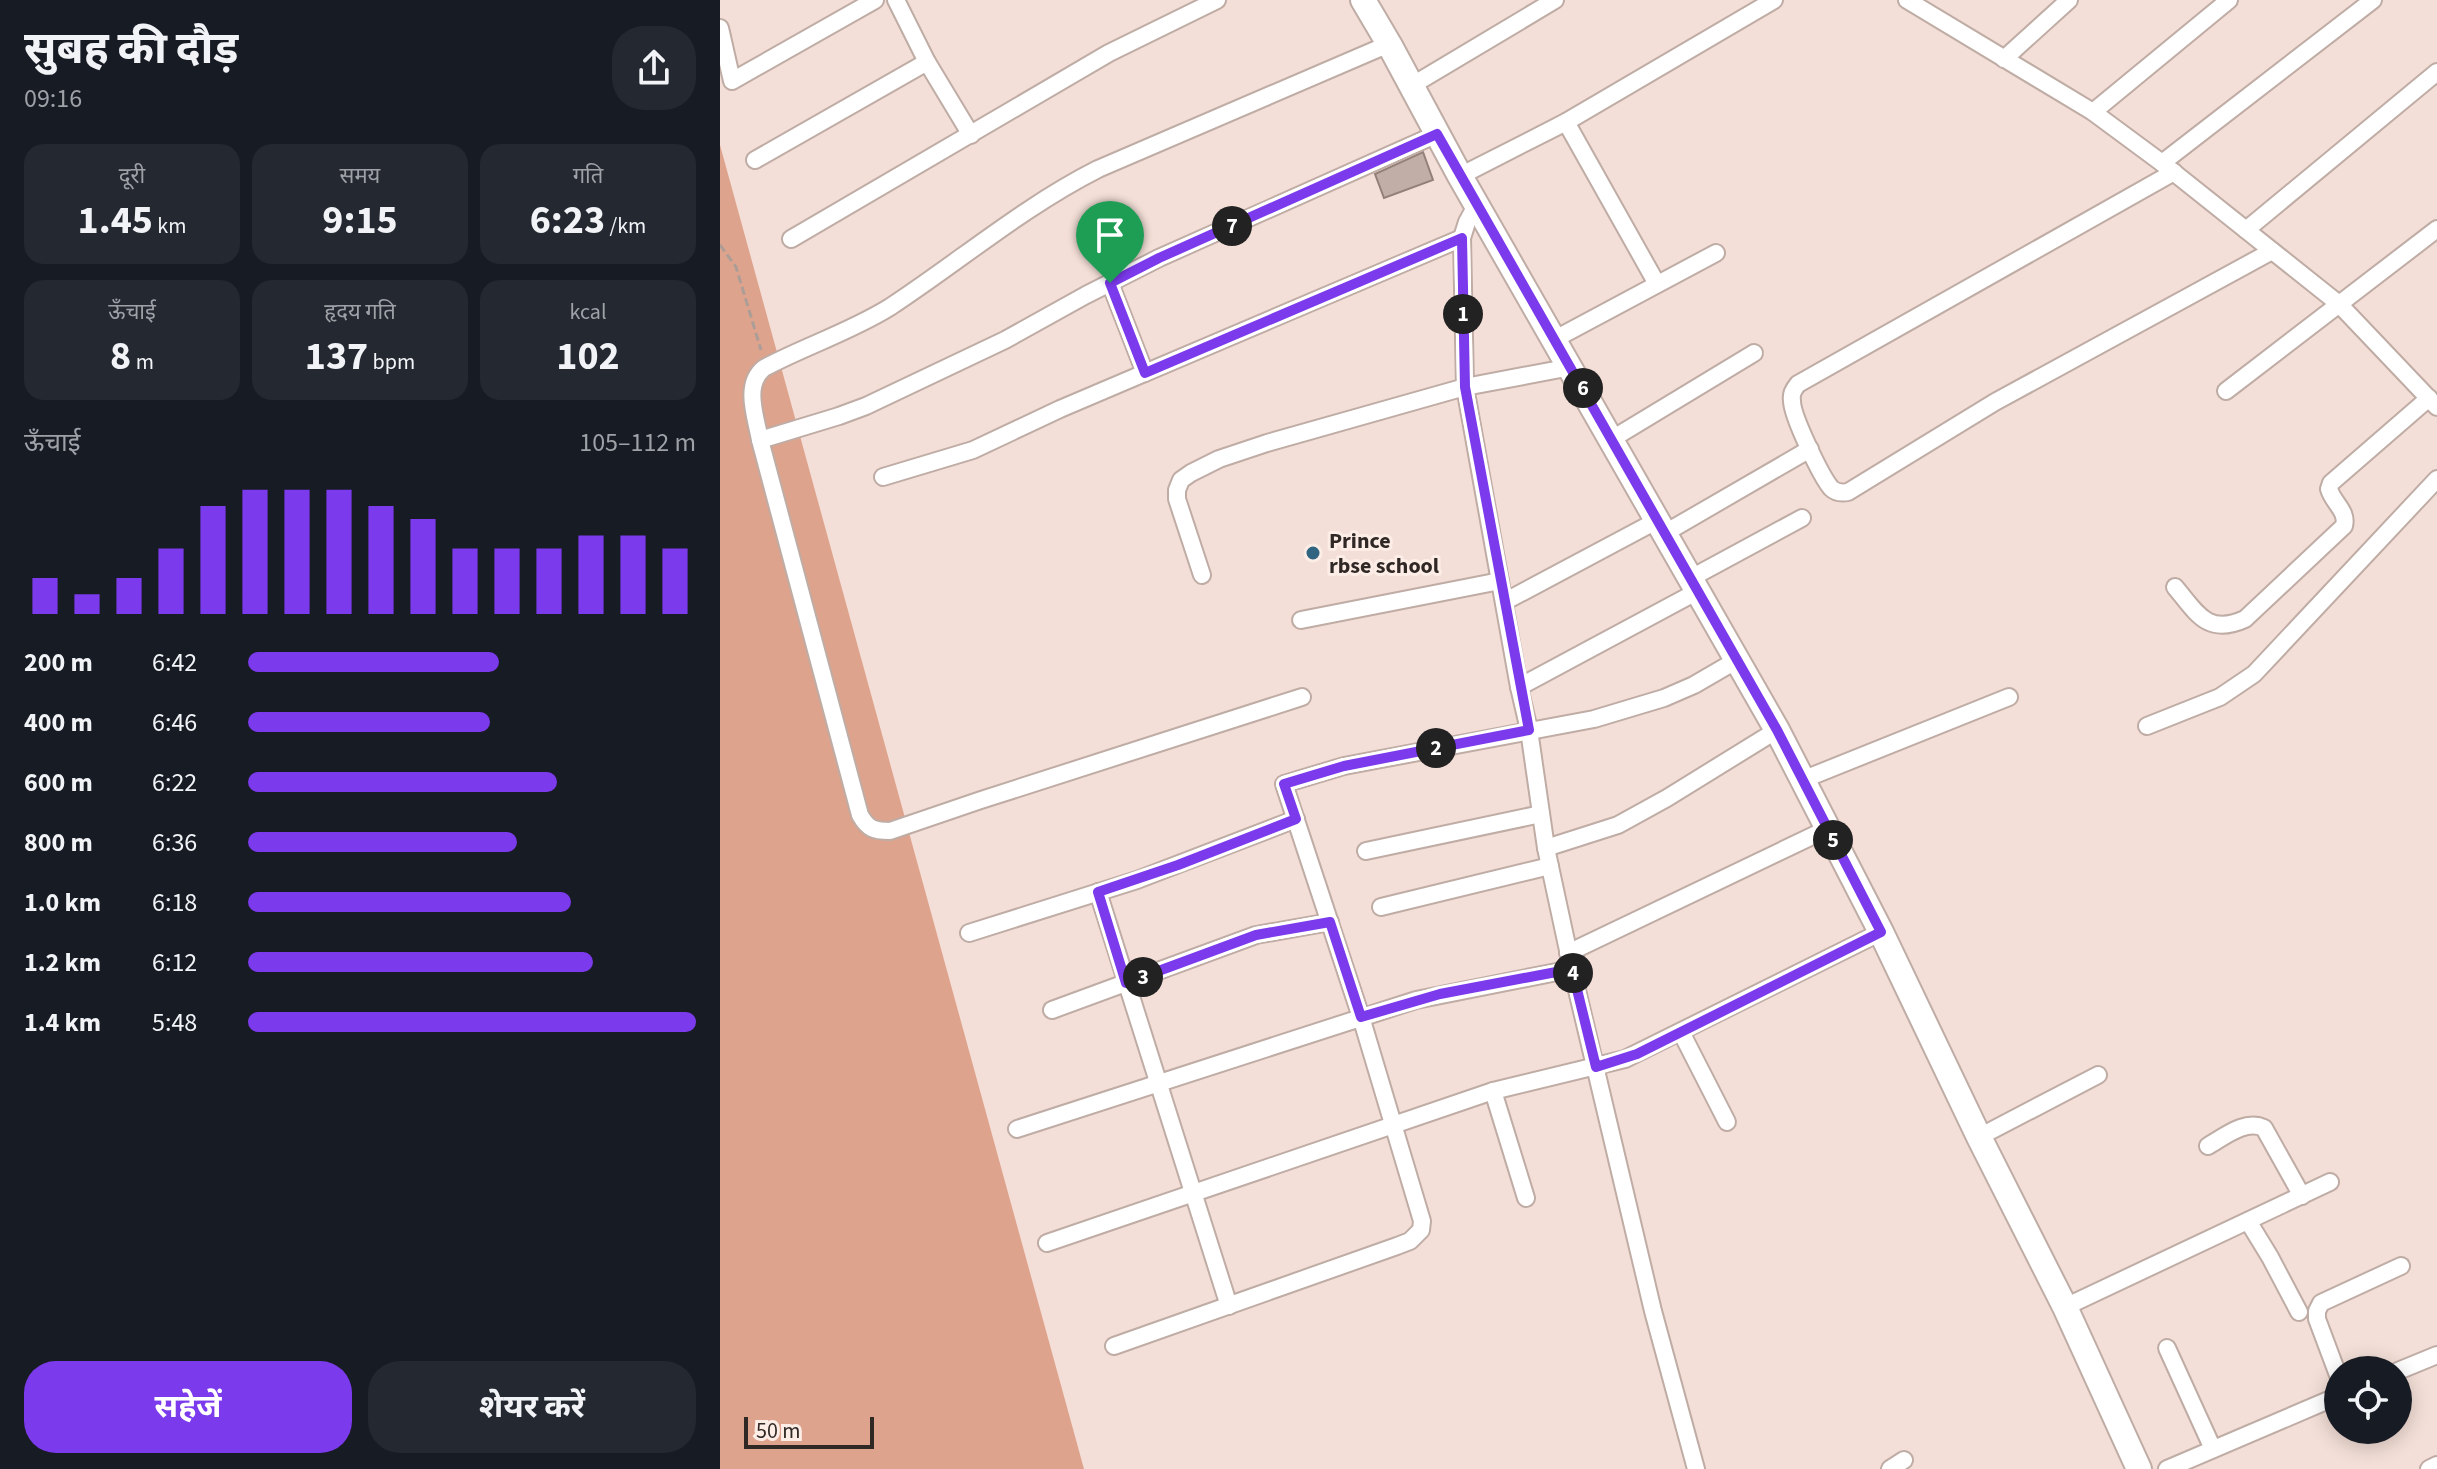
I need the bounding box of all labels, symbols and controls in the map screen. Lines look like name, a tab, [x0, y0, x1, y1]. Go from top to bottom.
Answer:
text: सुबह की दौड़	[24, 18, 238, 81]
button: share	[612, 26, 696, 110]
text: 09:16	[24, 80, 82, 117]
text: दूरी	[119, 160, 145, 192]
text: समय	[340, 160, 380, 192]
text: गति	[573, 160, 603, 192]
text: 1.45	[78, 192, 153, 249]
text: 9:15	[322, 192, 398, 249]
text: 6:23	[530, 192, 605, 249]
pin	[1076, 201, 1144, 283]
pin: 7	[1212, 206, 1252, 246]
text: km	[153, 210, 186, 242]
text: /km	[605, 210, 646, 242]
text: 7	[1226, 210, 1238, 242]
icon: arrive	[1088, 213, 1132, 257]
pin: 1	[1443, 294, 1483, 334]
text: ऊँचाई	[108, 296, 156, 328]
text: हृदय गति	[324, 296, 396, 328]
text: kcal	[569, 296, 607, 328]
text: 1	[1457, 298, 1469, 330]
text: 8	[110, 328, 131, 385]
text: 137	[305, 328, 368, 385]
text: 102	[556, 328, 620, 385]
text: m	[131, 346, 154, 378]
text: bpm	[368, 346, 415, 378]
pin: 6	[1563, 368, 1603, 408]
text: 6	[1577, 372, 1589, 404]
text: ऊँचाई	[24, 424, 80, 461]
text: 105–112 m	[579, 424, 696, 461]
place label: Prince rbse school	[1329, 525, 1440, 582]
marker: Prince rbse school	[1304, 544, 1322, 562]
text: 200 m	[24, 644, 93, 681]
text: 6:42	[152, 644, 197, 681]
text: 400 m	[24, 704, 93, 741]
text: 6:46	[152, 704, 197, 741]
pin: 2	[1416, 728, 1456, 768]
text: 2	[1430, 732, 1442, 764]
text: 600 m	[24, 764, 93, 801]
text: 6:22	[152, 764, 197, 801]
pin: 5	[1813, 820, 1853, 860]
text: 800 m	[24, 824, 93, 861]
text: 6:36	[152, 824, 197, 861]
text: 5	[1827, 824, 1839, 856]
text: 1.0 km	[24, 884, 101, 921]
text: 6:18	[152, 884, 197, 921]
text: 1.2 km	[24, 944, 101, 981]
text: 6:12	[152, 944, 197, 981]
pin: 4	[1553, 953, 1593, 993]
pin: 3	[1123, 957, 1163, 997]
text: 4	[1567, 957, 1579, 989]
text: 3	[1137, 961, 1149, 993]
text: 1.4 km	[24, 1004, 101, 1041]
text: 5:48	[152, 1004, 197, 1041]
map controls	[2324, 1356, 2412, 1444]
button: locate	[2324, 1356, 2412, 1444]
button: सहेजें	[24, 1361, 352, 1453]
button: शेयर करें	[368, 1361, 696, 1453]
scale bar	[744, 1413, 874, 1449]
text: 50 m	[756, 1415, 801, 1447]

